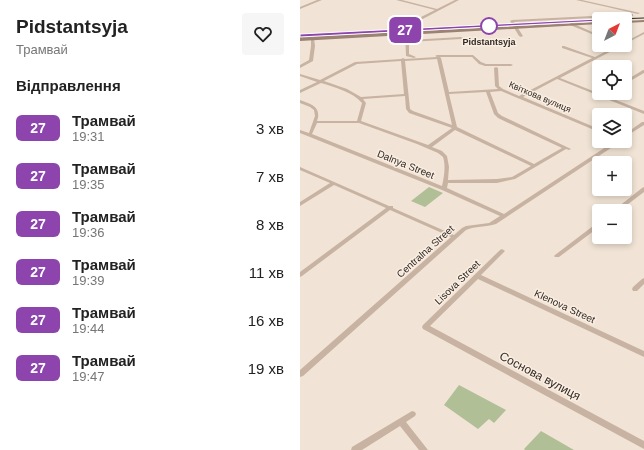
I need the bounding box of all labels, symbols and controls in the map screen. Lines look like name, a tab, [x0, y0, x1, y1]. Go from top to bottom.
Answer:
north arrow	[592, 12, 632, 52]
map controls	[592, 12, 632, 244]
button: heart	[242, 13, 284, 55]
text: Pidstantsyja	[16, 16, 128, 37]
line badge: 27	[387, 17, 423, 43]
marker: Pidstantsyja	[480, 17, 498, 35]
text: 27	[397, 22, 413, 38]
place label: Pidstantsyja	[462, 37, 516, 47]
text: Трамвай	[16, 42, 68, 57]
button: locate	[592, 60, 632, 100]
text: Відправлення	[16, 77, 121, 94]
street label: Квіткова вулиця	[507, 79, 573, 115]
button: layers	[592, 108, 632, 148]
text: Трамвай	[72, 112, 136, 129]
text: 27	[30, 120, 46, 136]
text: 3 хв	[256, 120, 284, 137]
text: 19:31	[72, 129, 105, 144]
street label: Dalnya Street	[376, 148, 436, 181]
button: +	[592, 156, 632, 196]
text: Трамвай	[72, 160, 136, 177]
text: 27	[30, 168, 46, 184]
text: 7 хв	[256, 168, 284, 185]
text: 19:35	[72, 177, 105, 192]
button: −	[592, 204, 632, 244]
text: Трамвай	[72, 208, 136, 225]
text: 27	[30, 216, 46, 232]
text: 8 хв	[256, 216, 284, 233]
street label: Centralna Street	[395, 223, 456, 280]
text: 19:36	[72, 225, 105, 240]
text: Трамвай	[72, 256, 136, 273]
street label: Lisova Street	[433, 258, 482, 307]
text: 27	[30, 264, 46, 280]
text: 11 хв	[249, 264, 284, 281]
text: 19:39	[72, 273, 105, 288]
street label: Klenova Street	[533, 288, 597, 325]
text: Трамвай	[72, 304, 136, 321]
text: 27	[30, 312, 46, 328]
text: 16 хв	[248, 312, 284, 329]
text: 19:44	[72, 321, 105, 336]
street label: Соснова вулиця	[497, 349, 583, 403]
text: Трамвай	[72, 352, 136, 369]
text: 27	[30, 360, 46, 376]
text: 19 хв	[248, 360, 284, 377]
text: 19:47	[72, 369, 105, 384]

